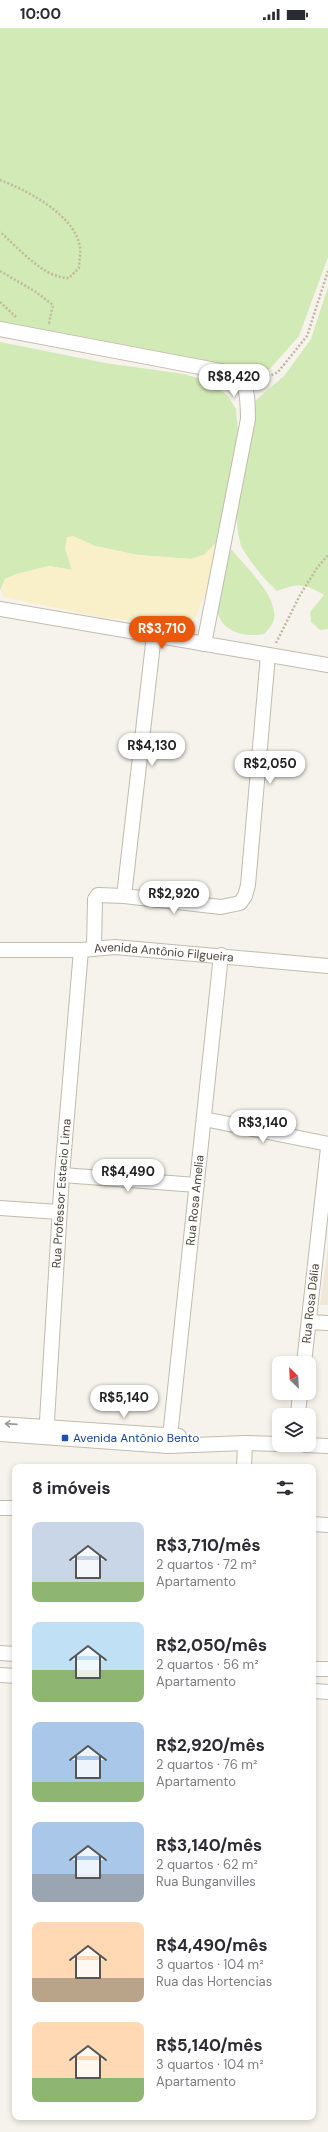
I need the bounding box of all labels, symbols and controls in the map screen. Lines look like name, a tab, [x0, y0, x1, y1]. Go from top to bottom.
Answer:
text: 10:00	[20, 4, 61, 24]
pin: R$8,420	[197, 364, 271, 398]
text: R$8,420	[208, 368, 260, 385]
pin: R$3,710	[125, 616, 199, 650]
text: R$3,710	[138, 620, 186, 637]
pin: R$4,130	[115, 733, 189, 767]
text: R$4,130	[127, 737, 177, 754]
pin: R$2,050	[233, 751, 307, 785]
text: R$2,050	[243, 755, 297, 772]
pin: R$2,920	[137, 881, 211, 915]
text: R$2,920	[148, 885, 200, 902]
street label: Avenida Antônio Filgueira	[93, 939, 234, 966]
pin: R$3,140	[226, 1110, 300, 1144]
text: R$3,140	[238, 1114, 288, 1131]
street label: Rua Professor Estacio Lima	[48, 1118, 75, 1269]
street label: Rua Rosa Amelia	[182, 1154, 208, 1246]
pin: R$4,490	[91, 1159, 165, 1193]
text: R$4,490	[101, 1163, 155, 1180]
street label: Rua Rosa Dália	[298, 1263, 323, 1344]
north arrow	[272, 1356, 316, 1400]
map controls	[272, 1356, 316, 1452]
pin: R$5,140	[87, 1385, 161, 1419]
text: R$5,140	[99, 1389, 149, 1406]
button: layers	[272, 1408, 316, 1452]
one-way arrow	[5, 1421, 18, 1428]
place label: Avenida Antônio Bento	[73, 1430, 199, 1446]
marker: Avenida Antônio Bento	[60, 1433, 70, 1443]
text: 8 imóveis	[32, 1477, 111, 1499]
icon: filters	[274, 1477, 296, 1499]
text: R$3,710/mês	[156, 1534, 261, 1556]
icon: home	[64, 1538, 112, 1586]
text: 2 quartos · 72 m²	[156, 1556, 257, 1573]
text: Apartamento	[156, 1573, 236, 1590]
text: R$2,050/mês	[156, 1634, 267, 1656]
icon: home	[64, 1638, 112, 1686]
text: 2 quartos · 56 m²	[156, 1656, 259, 1673]
text: Apartamento	[156, 1673, 236, 1690]
text: R$2,920/mês	[156, 1734, 265, 1756]
icon: home	[64, 1738, 112, 1786]
text: 2 quartos · 76 m²	[156, 1756, 257, 1773]
text: Apartamento	[156, 1773, 236, 1790]
text: R$3,140/mês	[156, 1834, 262, 1856]
icon: home	[64, 1838, 112, 1886]
text: 2 quartos · 62 m²	[156, 1856, 258, 1873]
text: Rua Bunganvilles	[156, 1873, 256, 1890]
text: R$4,490/mês	[156, 1934, 268, 1956]
icon: home	[64, 1938, 112, 1986]
text: 3 quartos · 104 m²	[156, 1956, 263, 1973]
text: Rua das Hortencias	[156, 1973, 272, 1990]
text: R$5,140/mês	[156, 2034, 263, 2056]
icon: home	[64, 2038, 112, 2086]
text: 3 quartos · 104 m²	[156, 2056, 263, 2073]
text: Apartamento	[156, 2073, 236, 2090]

